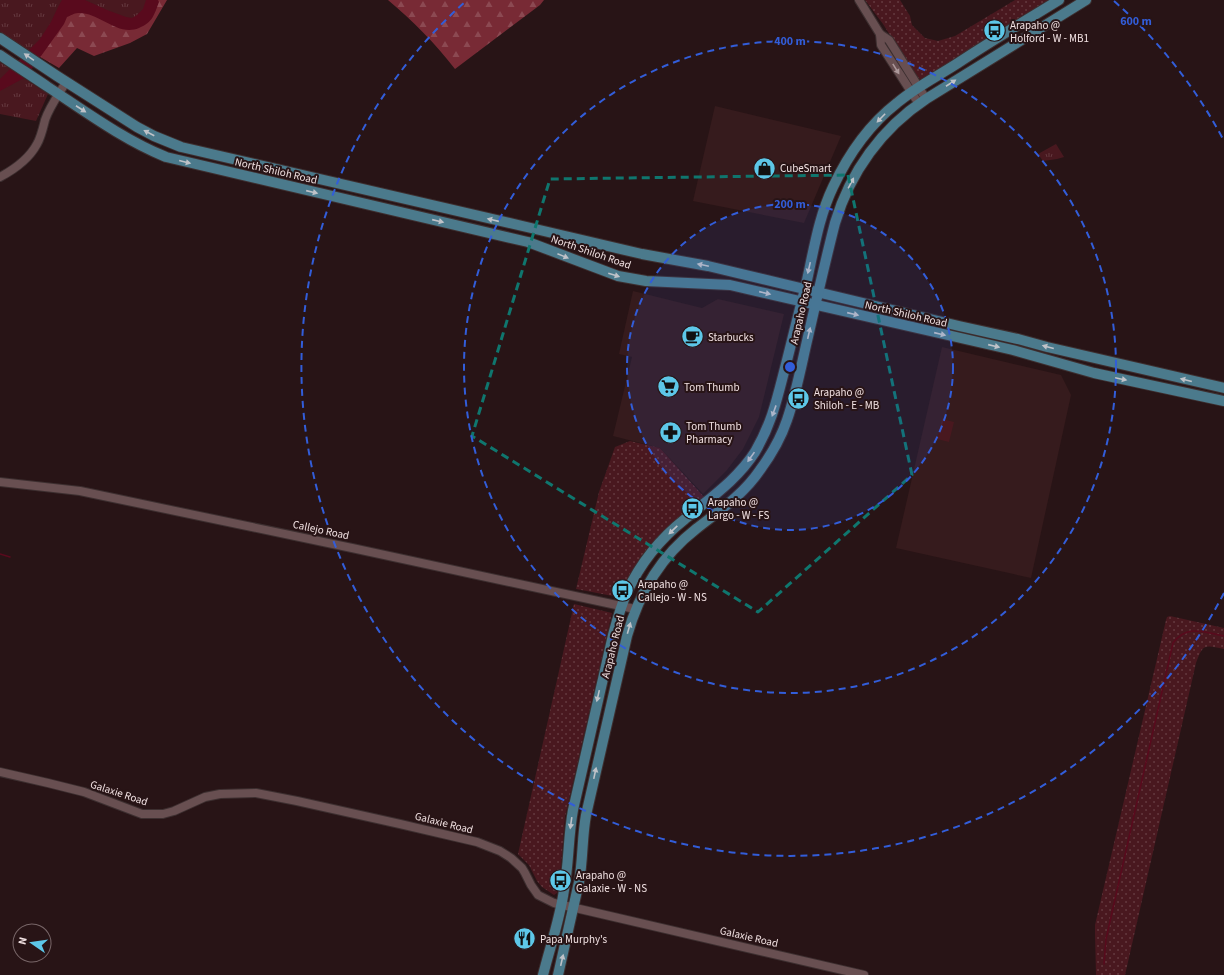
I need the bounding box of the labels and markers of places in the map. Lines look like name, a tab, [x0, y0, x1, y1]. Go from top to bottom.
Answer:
bus stop icon: Arapaho @ Holford - W - MB1	[982, 18, 1008, 44]
place label: Arapaho @ Holford - W - MB1	[1010, 18, 1089, 46]
shop icon: CubeSmart	[751, 155, 777, 181]
place label: CubeSmart	[780, 161, 832, 176]
cafe icon: Starbucks	[680, 324, 706, 350]
place label: Starbucks	[708, 330, 754, 345]
centre of rings	[783, 360, 797, 374]
supermarket icon: Tom Thumb	[655, 374, 681, 400]
place label: Tom Thumb	[684, 380, 740, 395]
bus stop icon: Arapaho @ Shiloh - E - MB	[786, 385, 812, 411]
place label: Arapaho @ Shiloh - E - MB	[814, 385, 880, 413]
pharmacy icon: Tom Thumb Pharmacy	[657, 419, 683, 445]
place label: Tom Thumb Pharmacy	[686, 419, 742, 447]
bus stop icon: Arapaho @ Largo - W - FS	[680, 495, 706, 521]
place label: Arapaho @ Largo - W - FS	[708, 495, 769, 523]
bus stop icon: Arapaho @ Callejo - W - NS	[609, 577, 635, 603]
place label: Arapaho @ Callejo - W - NS	[638, 577, 707, 605]
bus stop icon: Arapaho @ Galaxie - W - NS	[547, 868, 573, 894]
place label: Arapaho @ Galaxie - W - NS	[576, 868, 647, 896]
restaurant icon: Papa Murphy's	[512, 926, 538, 952]
place label: Papa Murphy's	[540, 932, 608, 947]

